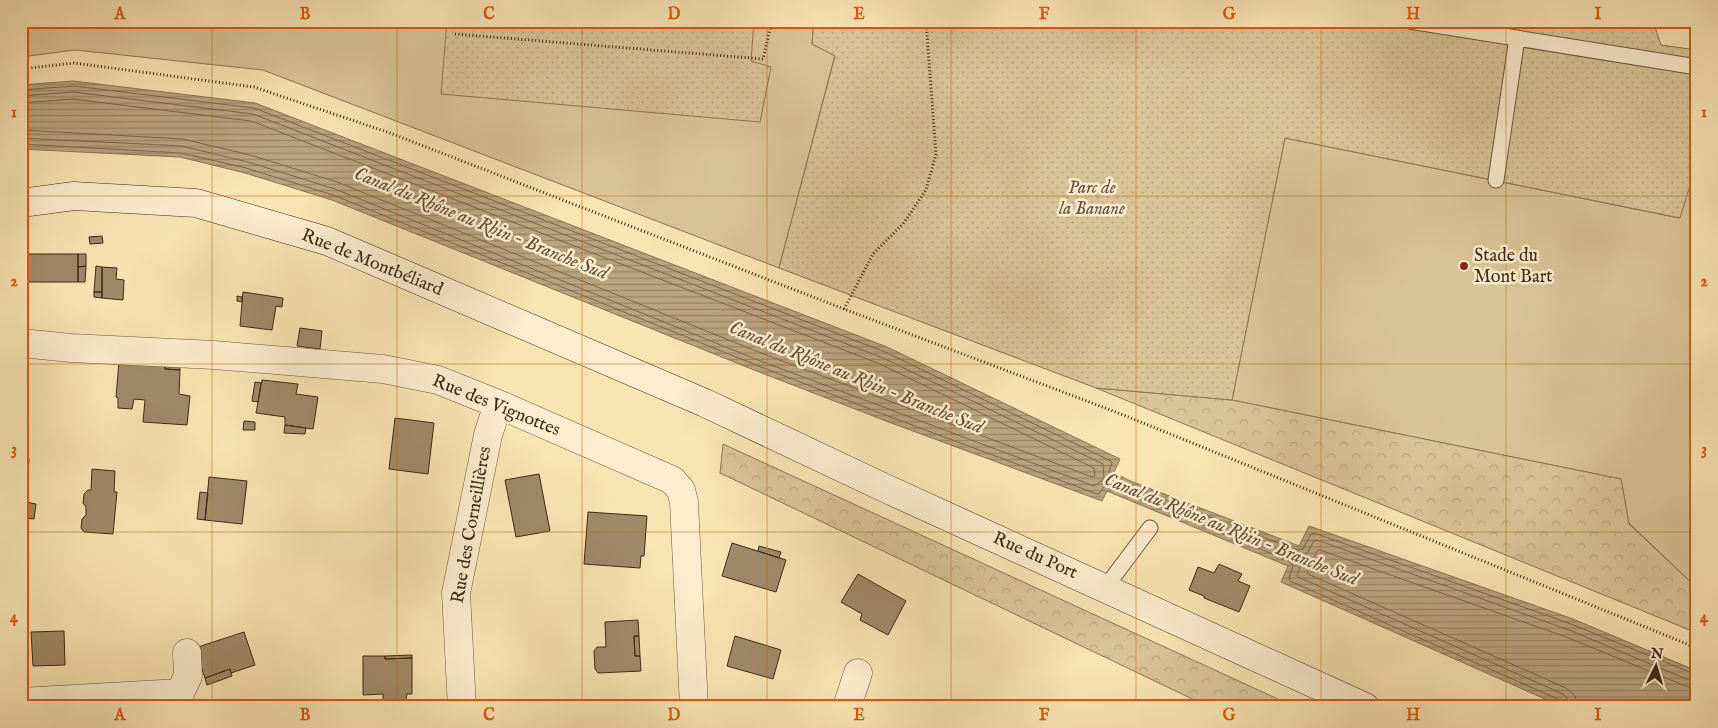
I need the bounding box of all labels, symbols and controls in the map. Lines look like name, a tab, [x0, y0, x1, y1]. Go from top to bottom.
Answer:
text: A	[114, 5, 127, 25]
text: B	[300, 5, 311, 25]
text: C	[483, 5, 495, 25]
text: D	[668, 5, 681, 25]
text: E	[853, 5, 865, 25]
text: F	[1039, 5, 1050, 25]
text: G	[1223, 5, 1236, 25]
text: H	[1406, 5, 1420, 25]
text: I	[1595, 5, 1602, 25]
text: 1	[11, 103, 17, 123]
text: 1	[1701, 103, 1707, 123]
water label: Canal du Rhône au Rhin - Branche Sud	[351, 162, 612, 286]
park label: Parc de la Banane	[1059, 177, 1125, 221]
street label: Rue de Montbéliard	[298, 224, 447, 302]
place label: Stade du Mont Bart	[1474, 245, 1553, 289]
marker: Stade du Mont Bart	[1458, 260, 1470, 272]
text: 2	[10, 272, 18, 292]
text: 2	[1700, 272, 1708, 292]
water label: Canal du Rhône au Rhin - Branche Sud	[726, 316, 987, 440]
street label: Rue des Vignottes	[429, 370, 563, 442]
text: 3	[11, 440, 17, 460]
text: 3	[1701, 440, 1707, 460]
street label: Rue des Corneillières	[447, 445, 497, 605]
water label: Canal du Rhône au Rhin - Branche Sud	[1101, 468, 1362, 592]
street label: Rue du Port	[989, 527, 1081, 585]
text: 4	[10, 608, 19, 628]
text: 4	[1700, 608, 1709, 628]
north arrow	[1630, 640, 1680, 690]
text: N	[1649, 644, 1664, 664]
text: A	[114, 706, 127, 726]
text: B	[300, 706, 311, 726]
text: C	[483, 706, 495, 726]
text: D	[668, 706, 681, 726]
text: E	[853, 706, 865, 726]
text: F	[1039, 706, 1050, 726]
text: G	[1223, 706, 1236, 726]
text: H	[1406, 706, 1420, 726]
text: I	[1595, 706, 1602, 726]

